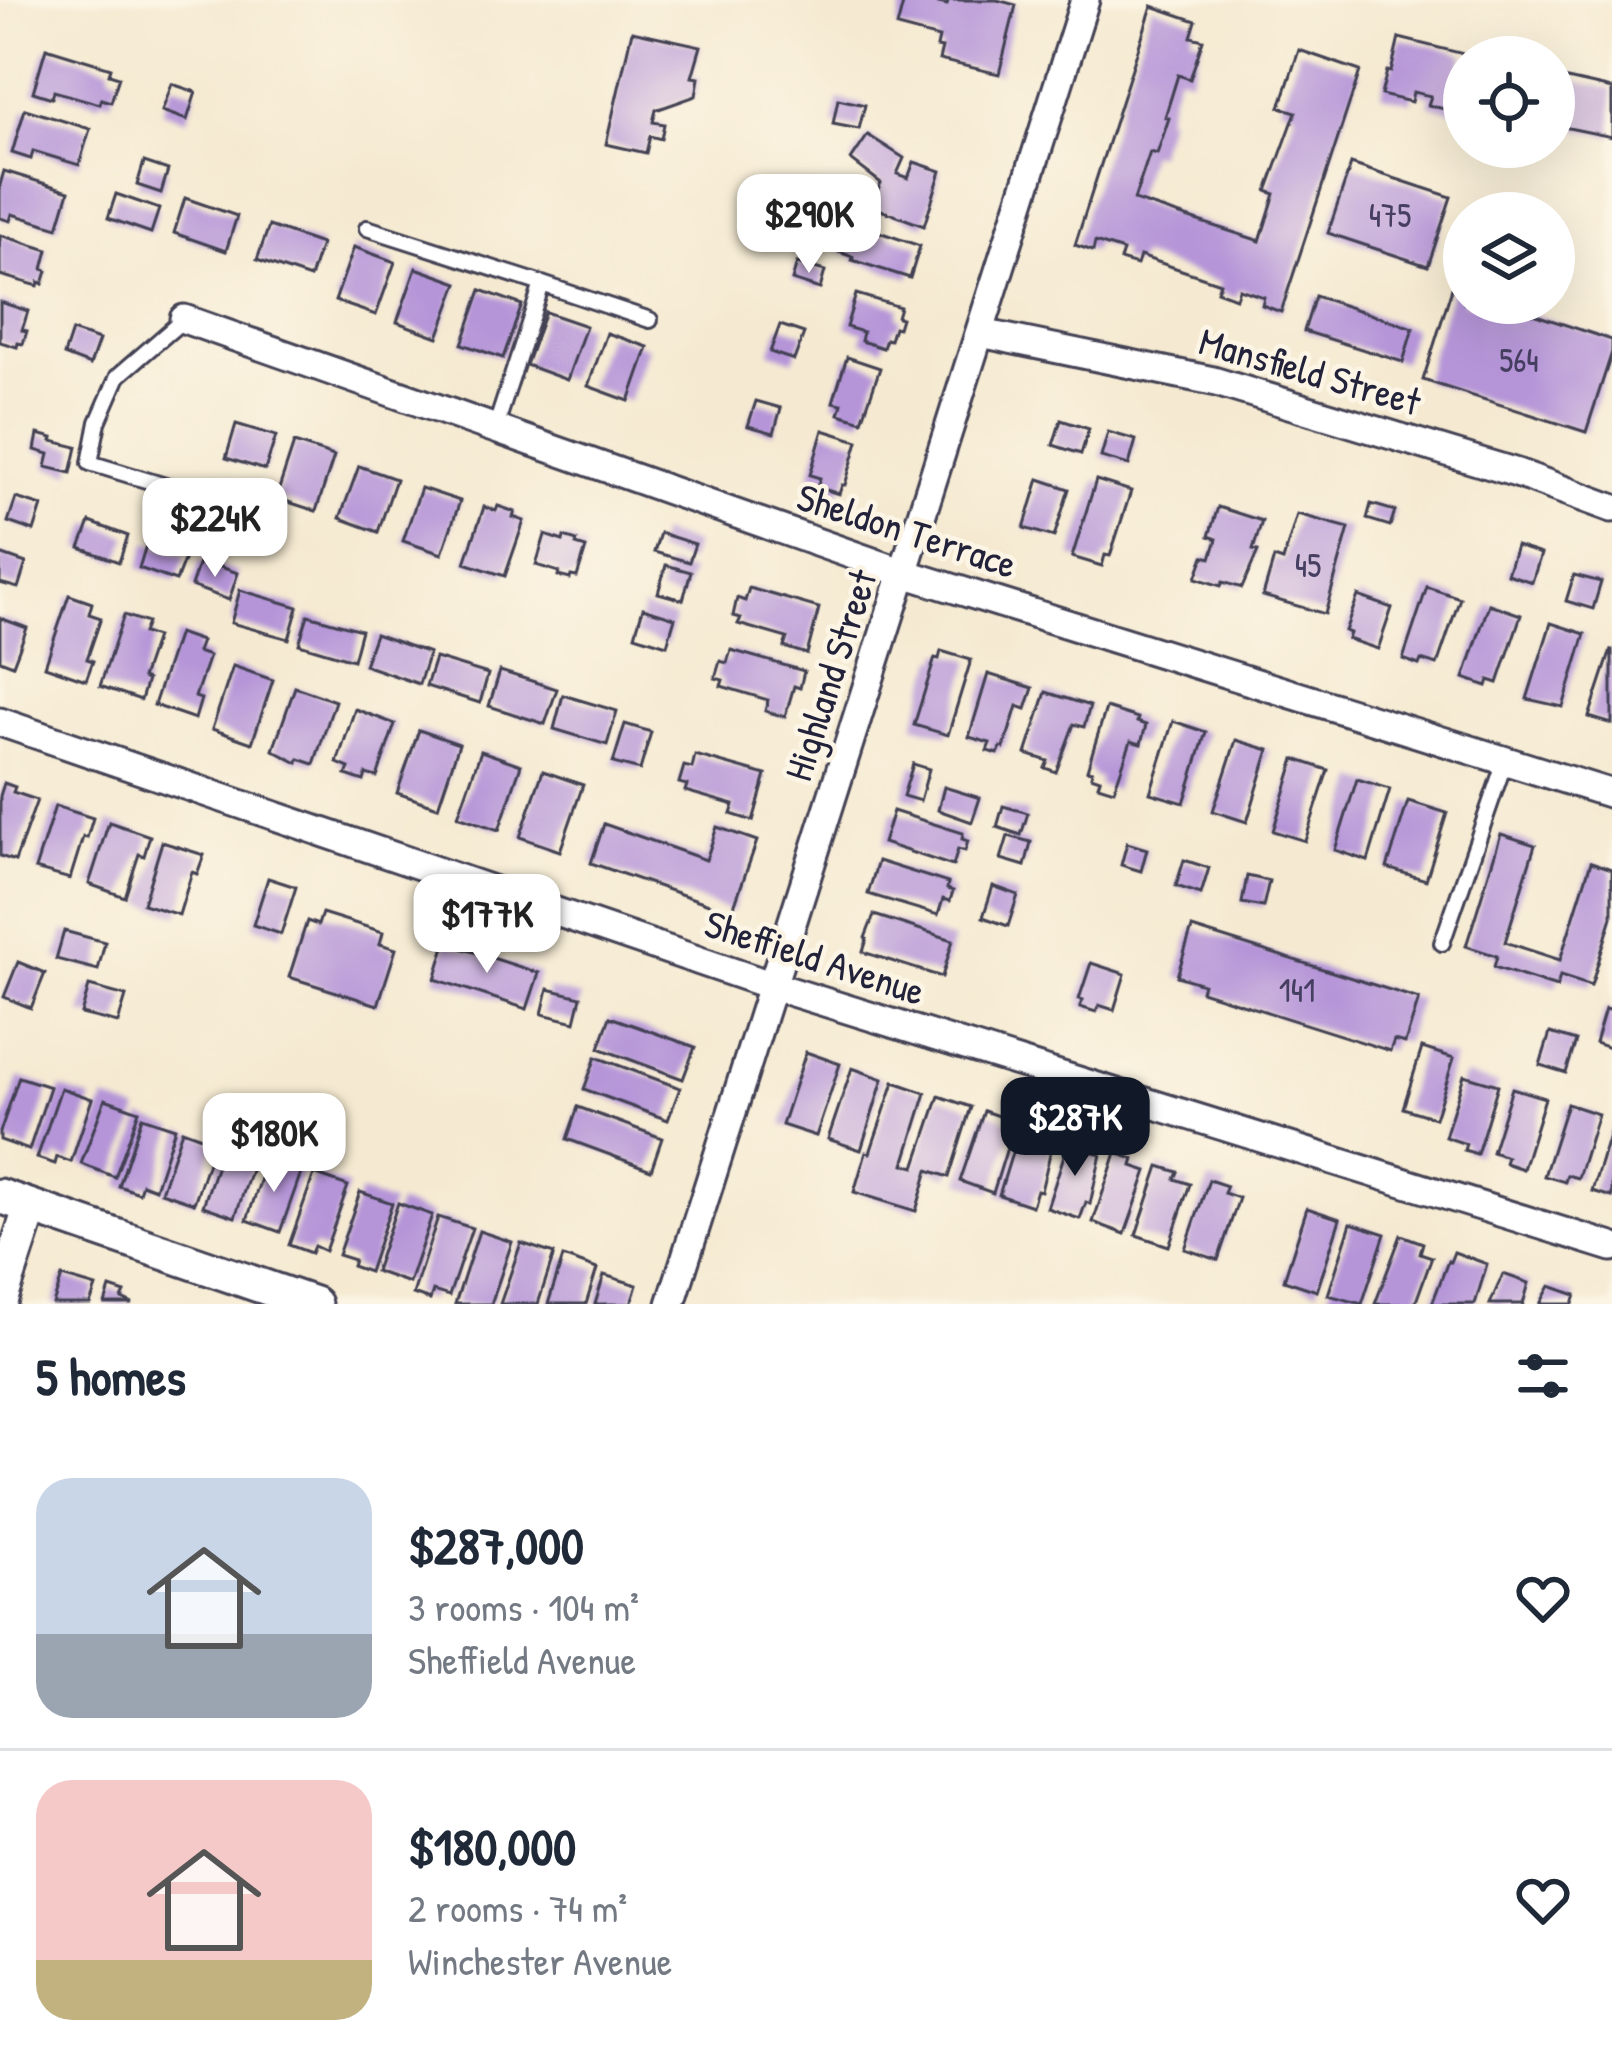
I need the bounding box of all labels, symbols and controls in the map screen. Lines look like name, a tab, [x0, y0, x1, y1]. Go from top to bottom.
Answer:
map controls	[1443, 36, 1575, 324]
button: locate	[1443, 36, 1575, 168]
pin: $290K	[725, 174, 893, 276]
text: $290K	[764, 186, 854, 239]
button: layers	[1443, 192, 1575, 324]
house number: 475	[1369, 193, 1411, 237]
street label: Mansfield Street	[1193, 314, 1427, 428]
house number: 564	[1499, 338, 1539, 382]
street label: Sheldon Terrace	[791, 469, 1024, 590]
pin: $224K	[131, 478, 299, 580]
text: $224K	[169, 490, 261, 543]
house number: 45	[1295, 543, 1321, 587]
street label: Highland Street	[770, 562, 889, 787]
pin: $177K	[403, 874, 571, 976]
text: $177K	[441, 886, 533, 939]
street label: Sheffield Avenue	[699, 896, 932, 1017]
house number: 141	[1279, 968, 1315, 1012]
pin: $287K	[991, 1077, 1159, 1179]
text: $287K	[1028, 1089, 1122, 1142]
pin: $180K	[190, 1093, 358, 1195]
text: $180K	[230, 1105, 318, 1158]
text: 5 homes	[36, 1342, 186, 1411]
icon: filters	[1510, 1343, 1576, 1409]
text: $287,000	[408, 1511, 584, 1580]
icon: home	[132, 1526, 276, 1670]
icon: heart	[1510, 1565, 1576, 1631]
text: 3 rooms · 104 m²	[408, 1580, 639, 1633]
text: Sheffield Avenue	[408, 1633, 636, 1686]
text: $180,000	[408, 1812, 576, 1881]
icon: home	[132, 1828, 276, 1972]
icon: heart	[1510, 1867, 1576, 1933]
text: 2 rooms · 74 m²	[408, 1881, 627, 1934]
text: Winchester Avenue	[408, 1934, 672, 1987]

